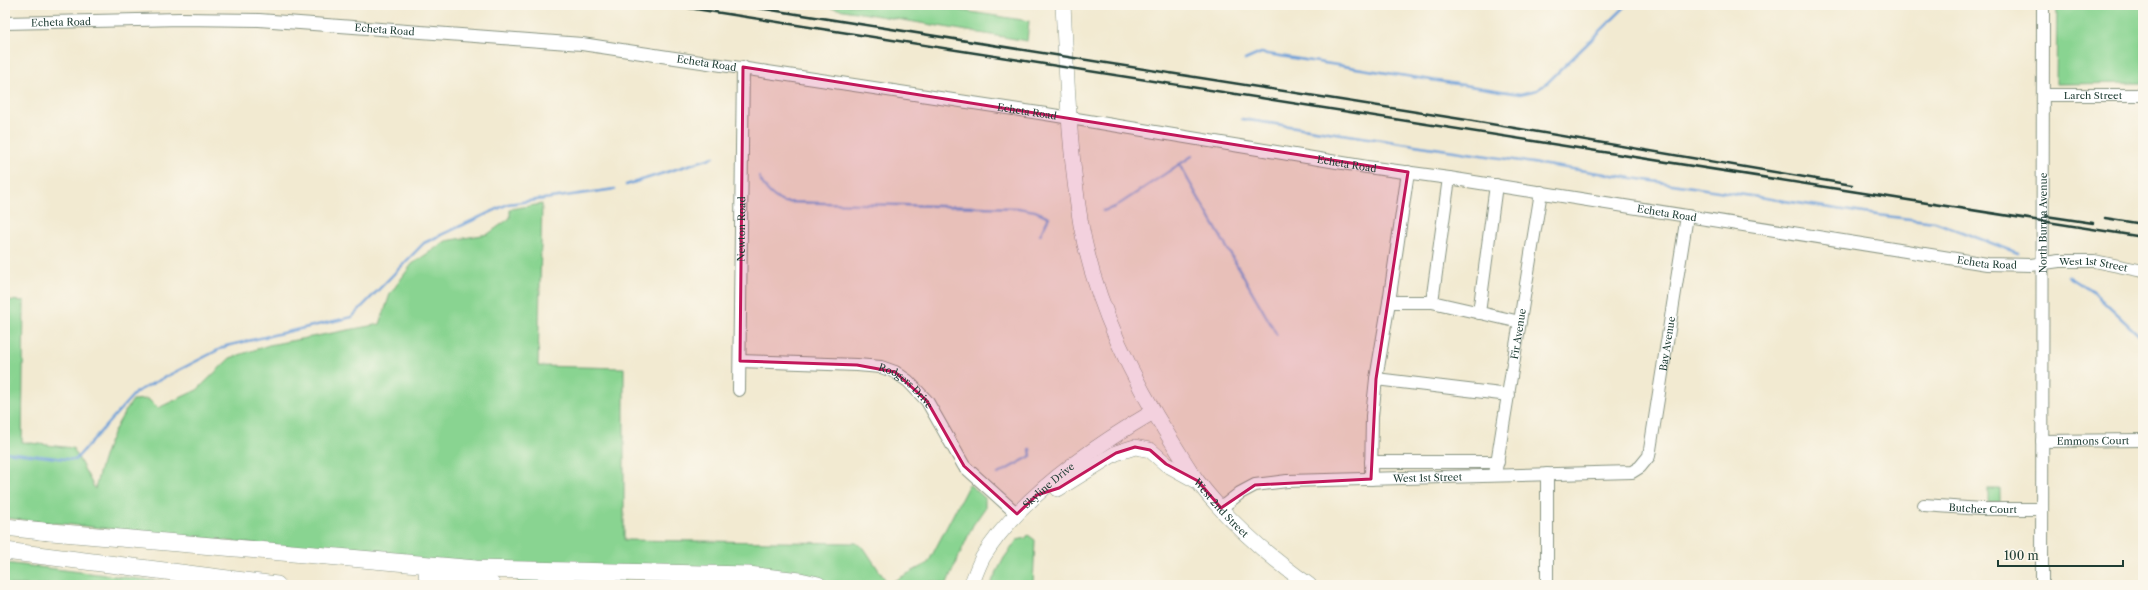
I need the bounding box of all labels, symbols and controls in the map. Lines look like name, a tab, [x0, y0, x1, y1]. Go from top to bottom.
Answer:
street label: Echeta Road	[31, 15, 91, 29]
street label: Echeta Road	[354, 21, 415, 39]
street label: Echeta Road	[676, 52, 737, 74]
street label: Larch Street	[2064, 89, 2123, 102]
street label: Echeta Road	[996, 101, 1058, 123]
street label: Echeta Road	[1316, 153, 1377, 175]
street label: North Burma Avenue	[2037, 172, 2050, 273]
street label: Newton Road	[735, 196, 748, 262]
street label: Echeta Road	[1636, 202, 1698, 225]
street label: Echeta Road	[1956, 253, 2017, 272]
street label: West 1st Street	[2058, 255, 2129, 275]
street label: Fir Avenue	[1508, 307, 1529, 360]
street label: Bay Avenue	[1657, 315, 1678, 372]
street label: Rodgers Drive	[877, 361, 936, 411]
street label: Emmons Court	[2057, 434, 2130, 448]
street label: Skyline Drive	[1020, 460, 1077, 511]
street label: West 1st Street	[1392, 470, 1463, 485]
street label: West 2nd Street	[1190, 475, 1252, 541]
street label: Butcher Court	[1948, 501, 2017, 516]
scale bar	[1998, 542, 2123, 568]
text: 100 m	[2004, 548, 2039, 563]

